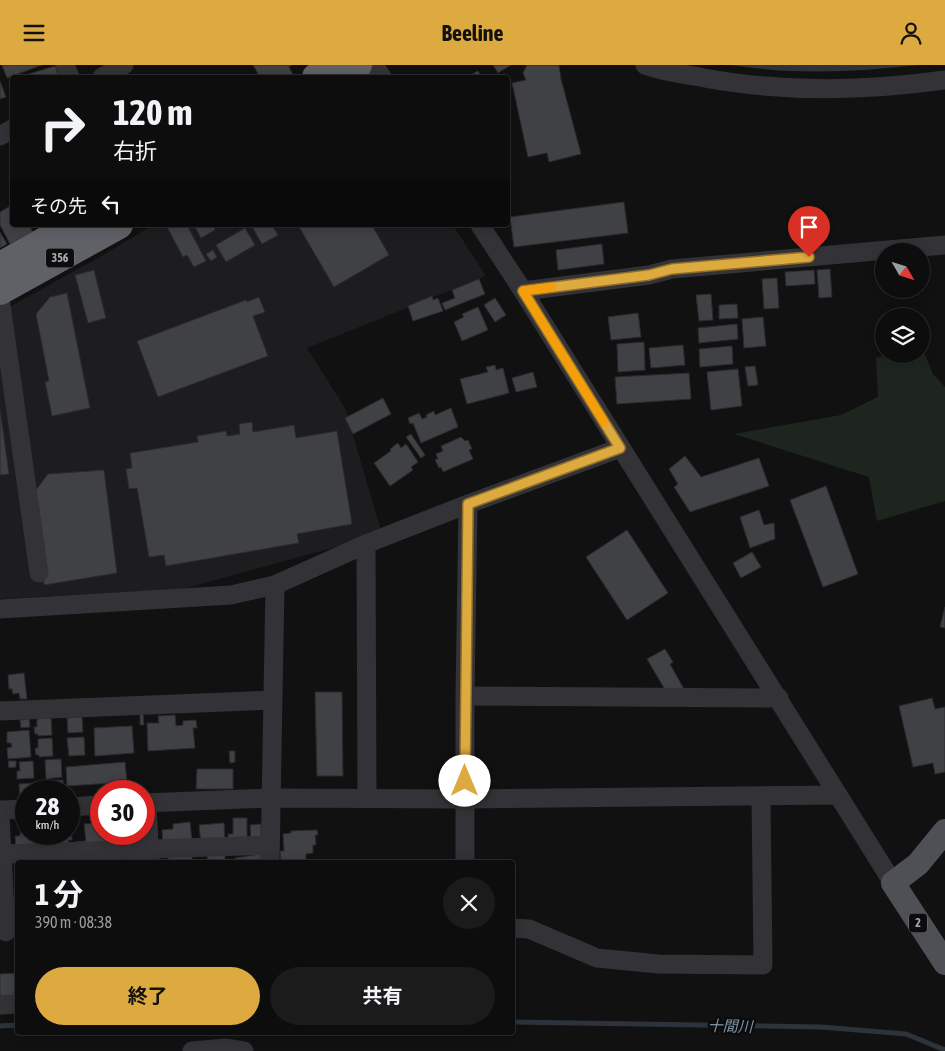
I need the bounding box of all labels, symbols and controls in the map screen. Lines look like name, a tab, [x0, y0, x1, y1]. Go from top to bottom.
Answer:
icon: menu	[20, 19, 48, 47]
icon: person	[897, 19, 925, 47]
text: Beeline	[442, 20, 503, 46]
text: 120 m	[113, 92, 192, 132]
icon: right	[30, 95, 95, 160]
text: 右折	[113, 138, 157, 164]
icon: left	[97, 190, 125, 218]
text: その先	[30, 195, 87, 217]
pin	[788, 206, 830, 257]
icon: arrive	[795, 213, 823, 241]
north arrow	[875, 243, 930, 297]
map controls	[875, 243, 930, 363]
road number: 356	[46, 249, 74, 267]
button: layers	[875, 308, 930, 363]
position arrow	[438, 754, 490, 806]
speed limit sign: 30	[90, 780, 155, 845]
text: 28	[36, 792, 59, 820]
text: km/h	[36, 818, 59, 832]
text: 1 分	[35, 877, 83, 911]
button: close	[443, 877, 495, 929]
text: 390 m · 08:38	[35, 913, 112, 931]
road number: 2	[909, 913, 927, 933]
button: 終了	[35, 967, 260, 1025]
button: 共有	[270, 967, 495, 1025]
water label: 十間川	[707, 1017, 755, 1035]

